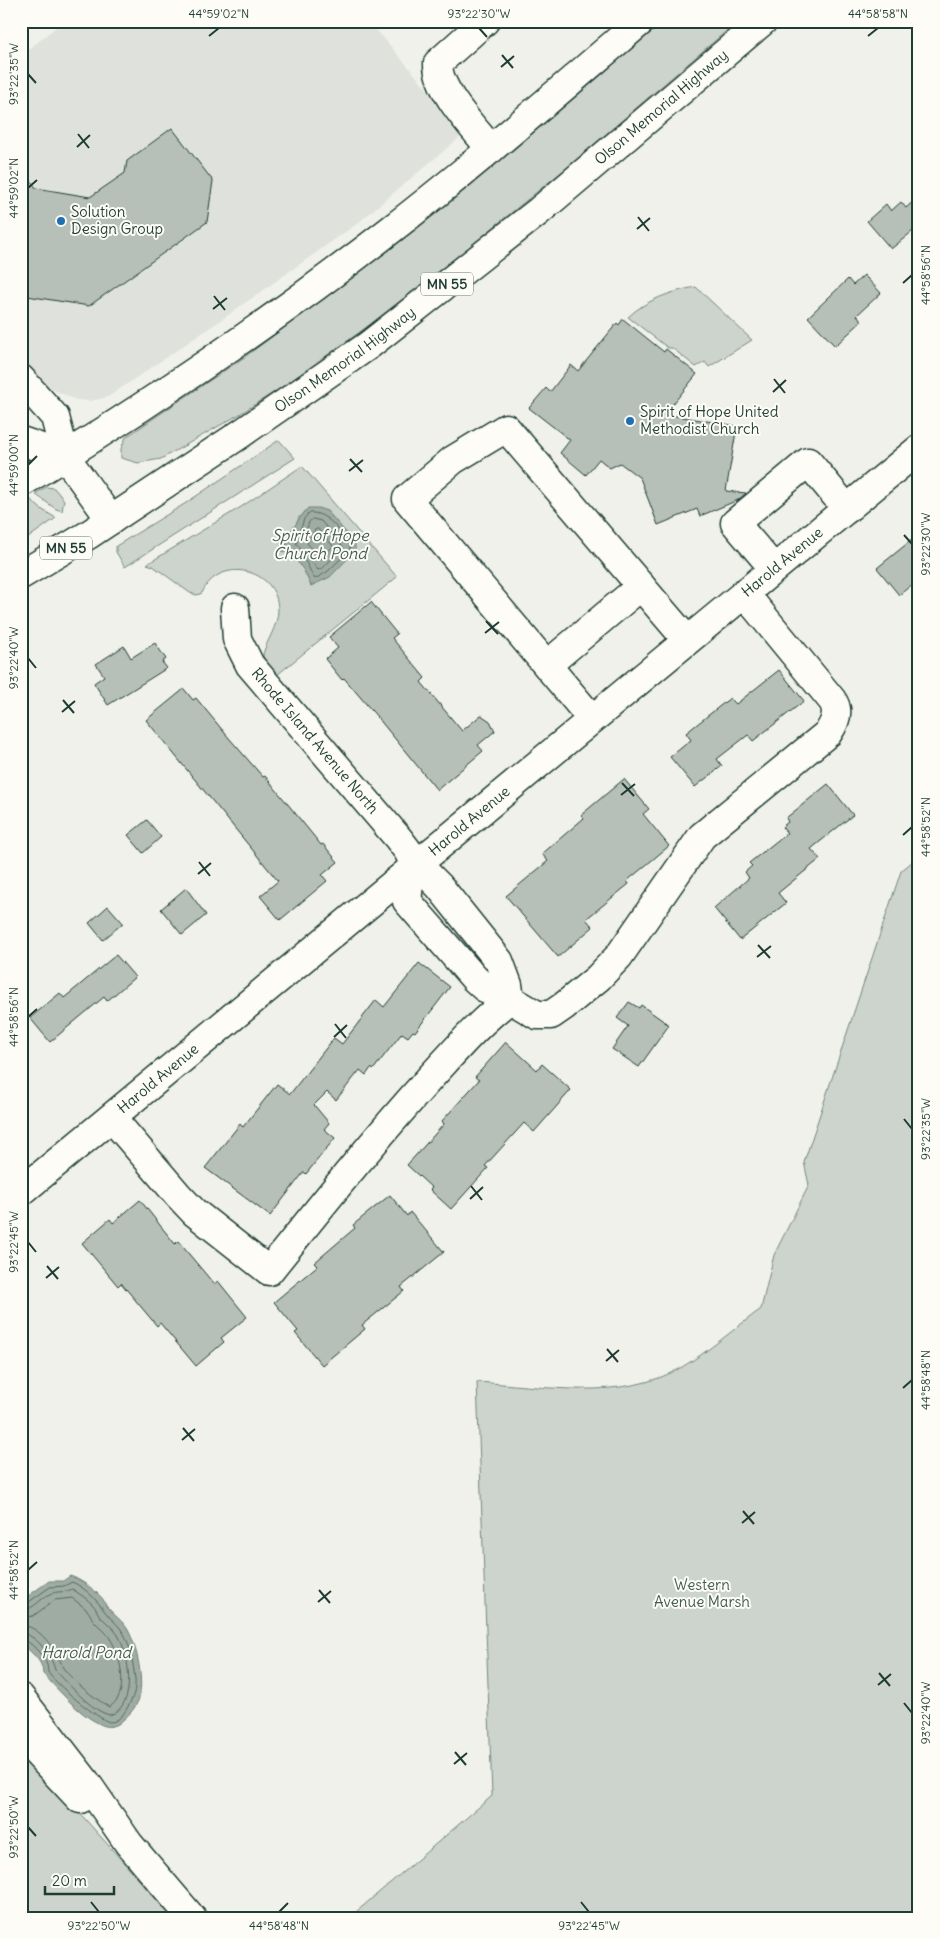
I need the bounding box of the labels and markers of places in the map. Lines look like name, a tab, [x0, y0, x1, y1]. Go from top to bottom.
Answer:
place label: Solution Design Group	[71, 202, 163, 238]
marker: Solution Design Group	[55, 215, 67, 227]
place label: Spirit of Hope United Methodist Church	[640, 402, 779, 438]
marker: Spirit of Hope United Methodist Church	[624, 415, 636, 427]

